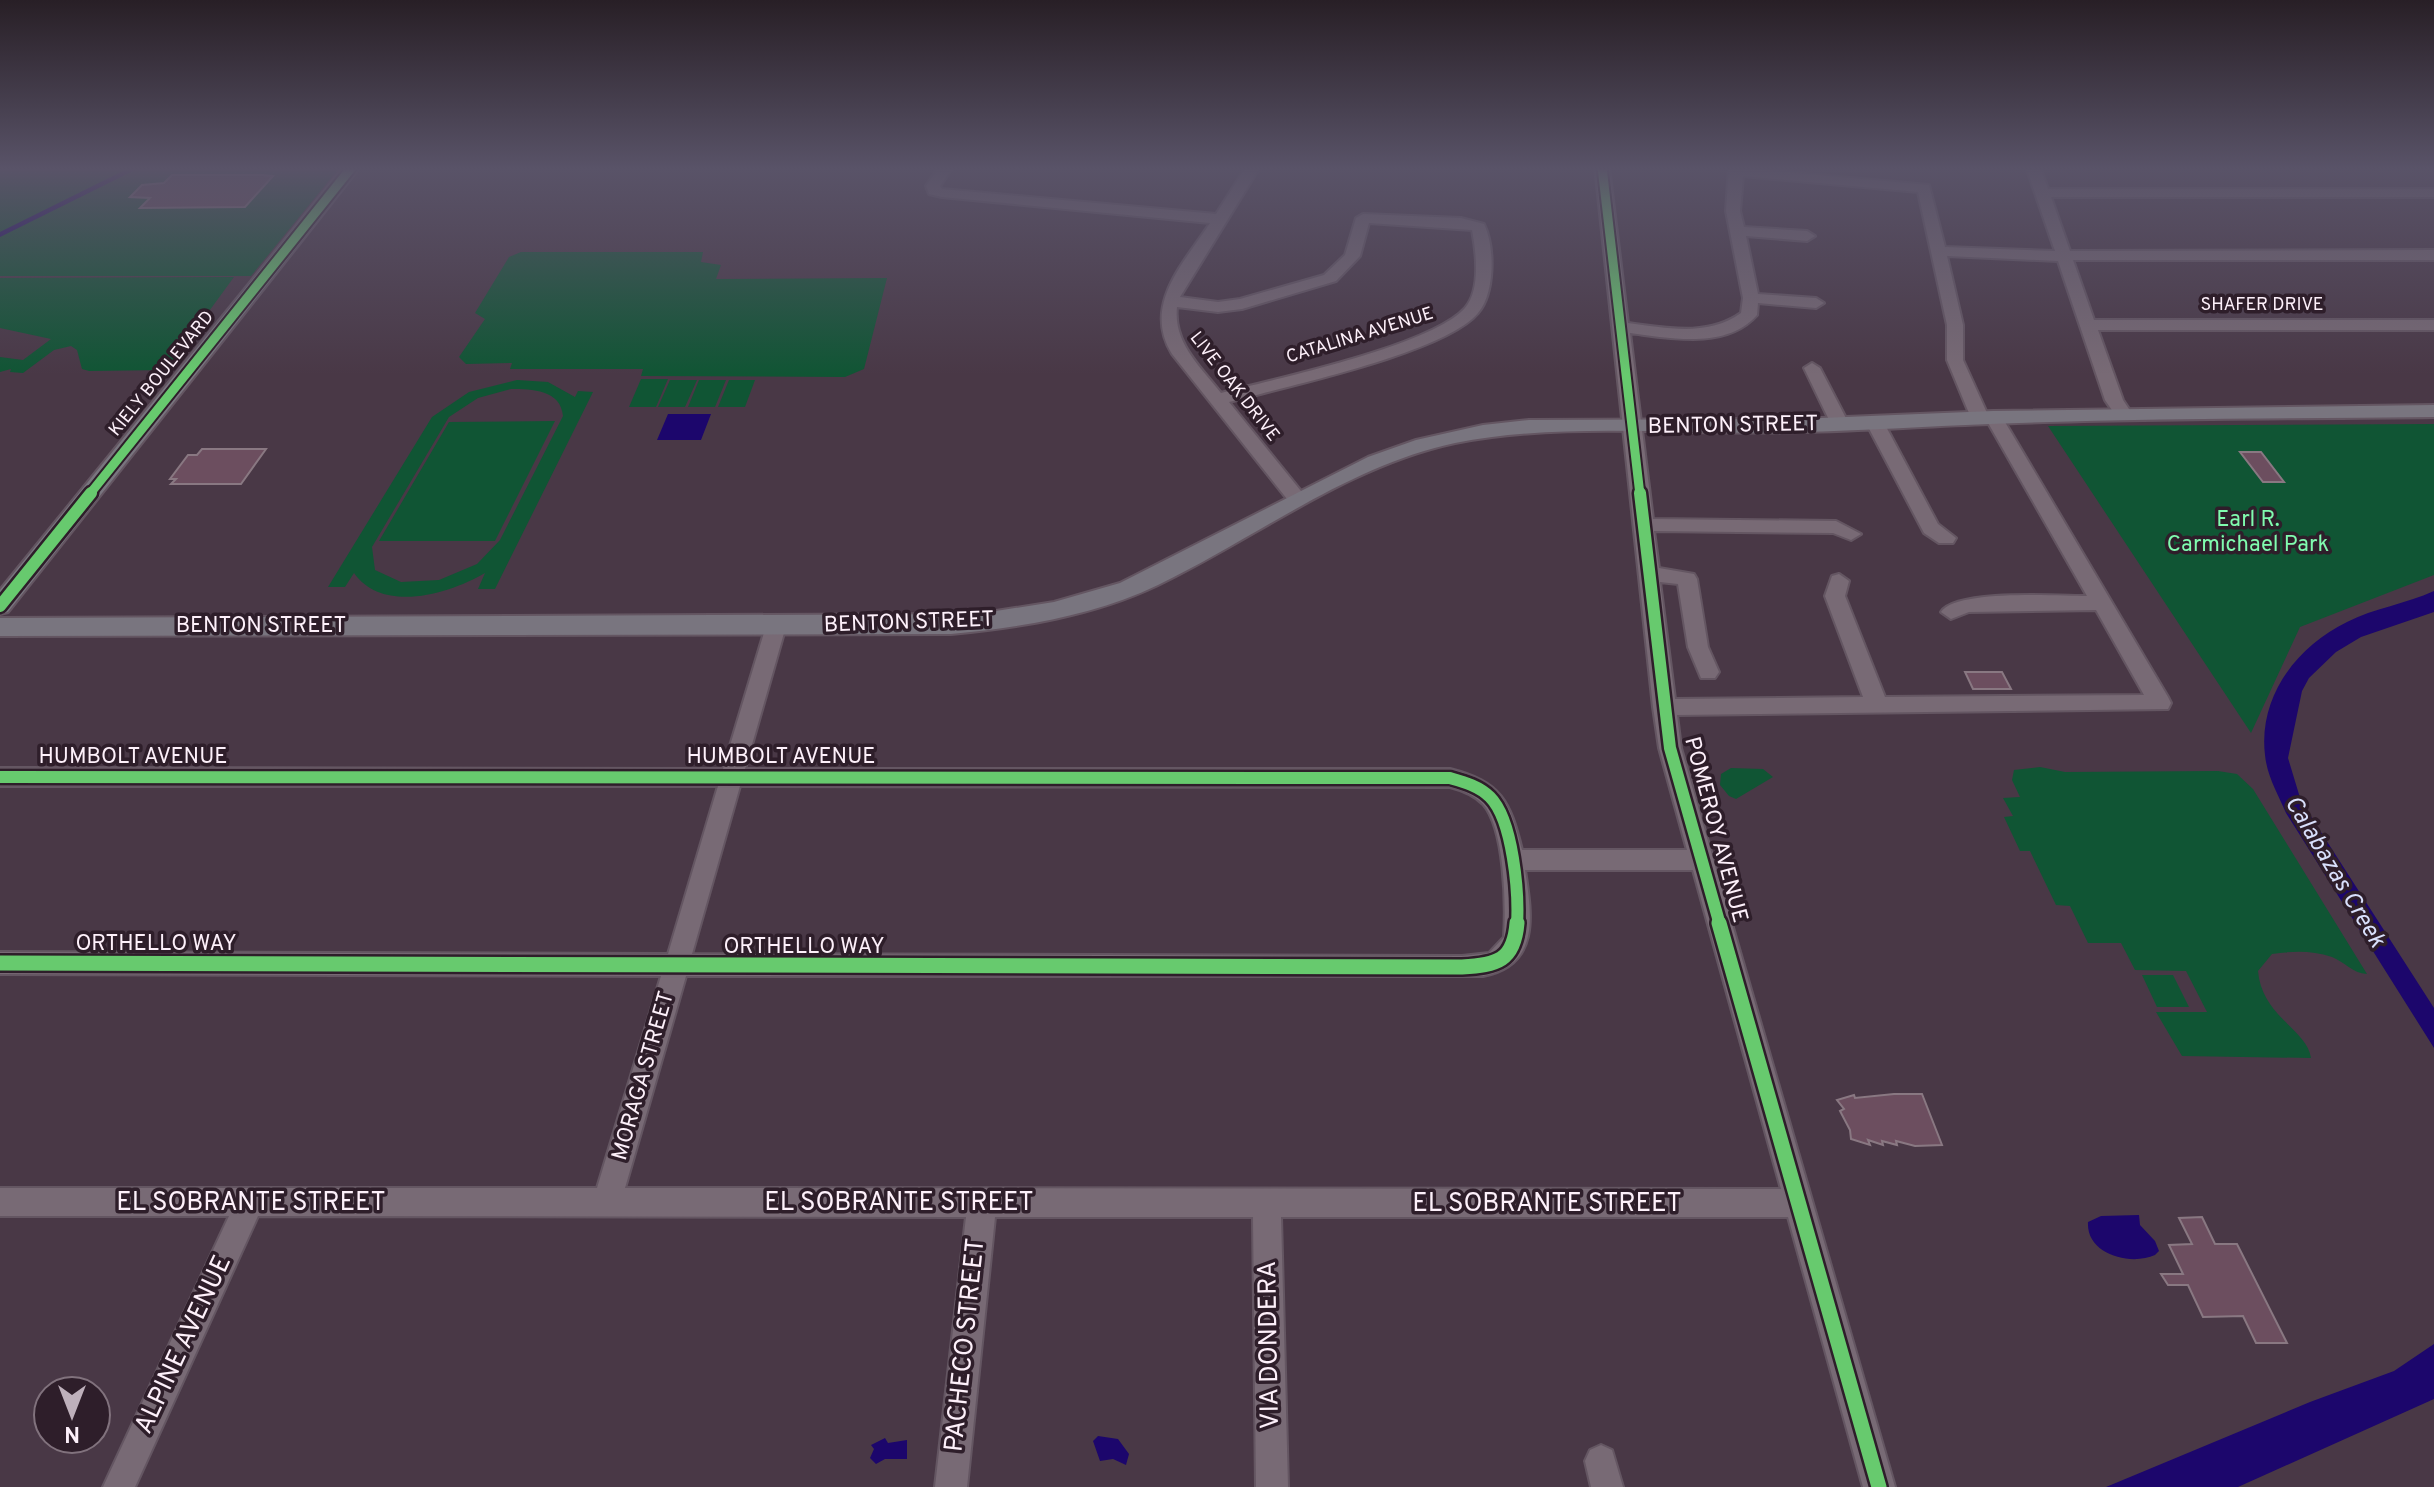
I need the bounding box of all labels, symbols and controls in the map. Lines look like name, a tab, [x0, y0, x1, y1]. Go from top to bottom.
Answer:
street label: SHAFER DRIVE	[2200, 294, 2324, 317]
street label: CATALINA AVENUE	[1284, 303, 1436, 369]
street label: KIELY BOULEVARD	[104, 306, 220, 442]
street label: LIVE OAK DRIVE	[1184, 327, 1284, 447]
street label: BENTON STREET	[1648, 411, 1818, 441]
park label: Earl R. Carmichael Park	[2167, 507, 2329, 559]
street label: BENTON STREET	[823, 607, 995, 639]
street label: BENTON STREET	[176, 613, 346, 640]
street label: POMEROY AVENUE	[1677, 734, 1753, 926]
street label: HUMBOLT AVENUE	[38, 744, 228, 771]
street label: HUMBOLT AVENUE	[686, 744, 876, 771]
water label: Calabazas Creek	[2277, 791, 2392, 954]
street label: ORTHELLO WAY	[75, 931, 237, 958]
street label: ORTHELLO WAY	[723, 934, 885, 961]
street label: MORAGA STREET	[607, 988, 681, 1164]
street label: EL SOBRANTE STREET	[116, 1187, 386, 1220]
street label: EL SOBRANTE STREET	[764, 1187, 1034, 1220]
street label: EL SOBRANTE STREET	[1412, 1188, 1682, 1221]
street label: PACHECO STREET	[938, 1237, 994, 1453]
street label: ALPINE AVENUE	[128, 1250, 240, 1440]
street label: VIA DONDERA	[1252, 1260, 1288, 1430]
north arrow	[32, 1375, 112, 1455]
text: N	[64, 1419, 80, 1446]

